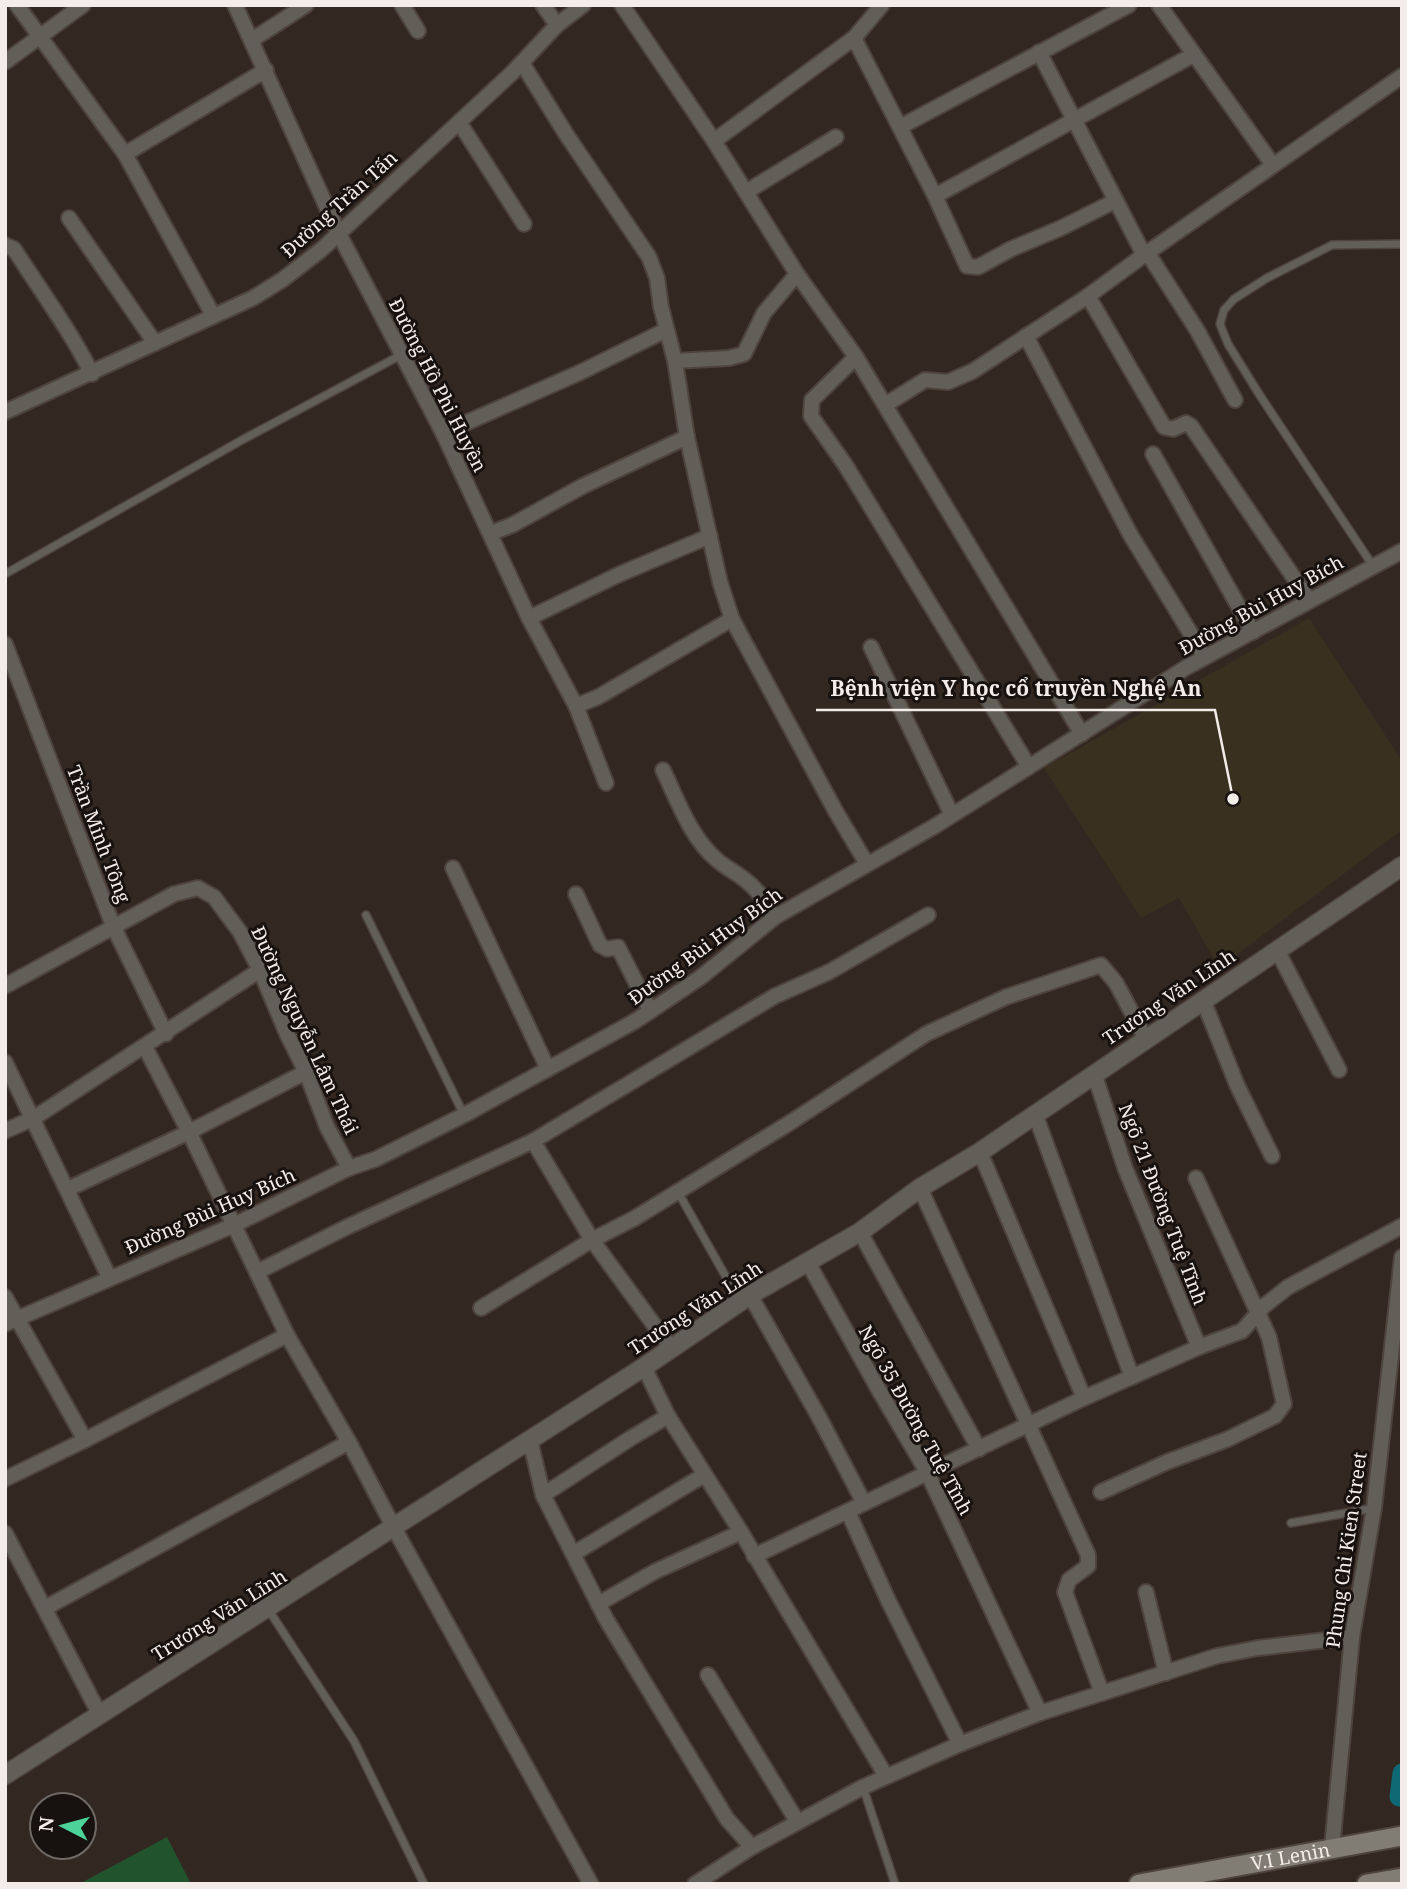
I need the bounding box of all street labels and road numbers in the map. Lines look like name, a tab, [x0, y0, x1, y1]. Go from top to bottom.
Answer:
street label: Đường Trần Tấn	[275, 145, 403, 263]
street label: Đường Hồ Phi Huyền	[383, 294, 493, 476]
street label: Đường Bùi Huy Bích	[1174, 549, 1348, 661]
street label: Trần Minh Tông	[61, 761, 137, 907]
street label: Đường Bùi Huy Bích	[623, 881, 787, 1011]
street label: Đường Nguyễn Lâm Thái	[245, 922, 365, 1138]
street label: Trương Văn Lĩnh	[1098, 943, 1240, 1051]
street label: Ngõ 21 Đường Tuệ Tĩnh	[1113, 1100, 1213, 1308]
street label: Đường Bùi Huy Bích	[121, 1162, 299, 1260]
street label: Trương Văn Lĩnh	[623, 1255, 767, 1361]
street label: Ngõ 35 Đường Tuệ Tĩnh	[853, 1320, 979, 1520]
street label: Phung Chi Kien Street	[1319, 1450, 1373, 1650]
street label: Trương Văn Lĩnh	[147, 1563, 291, 1667]
street label: V.I Lenin	[1249, 1836, 1332, 1876]

